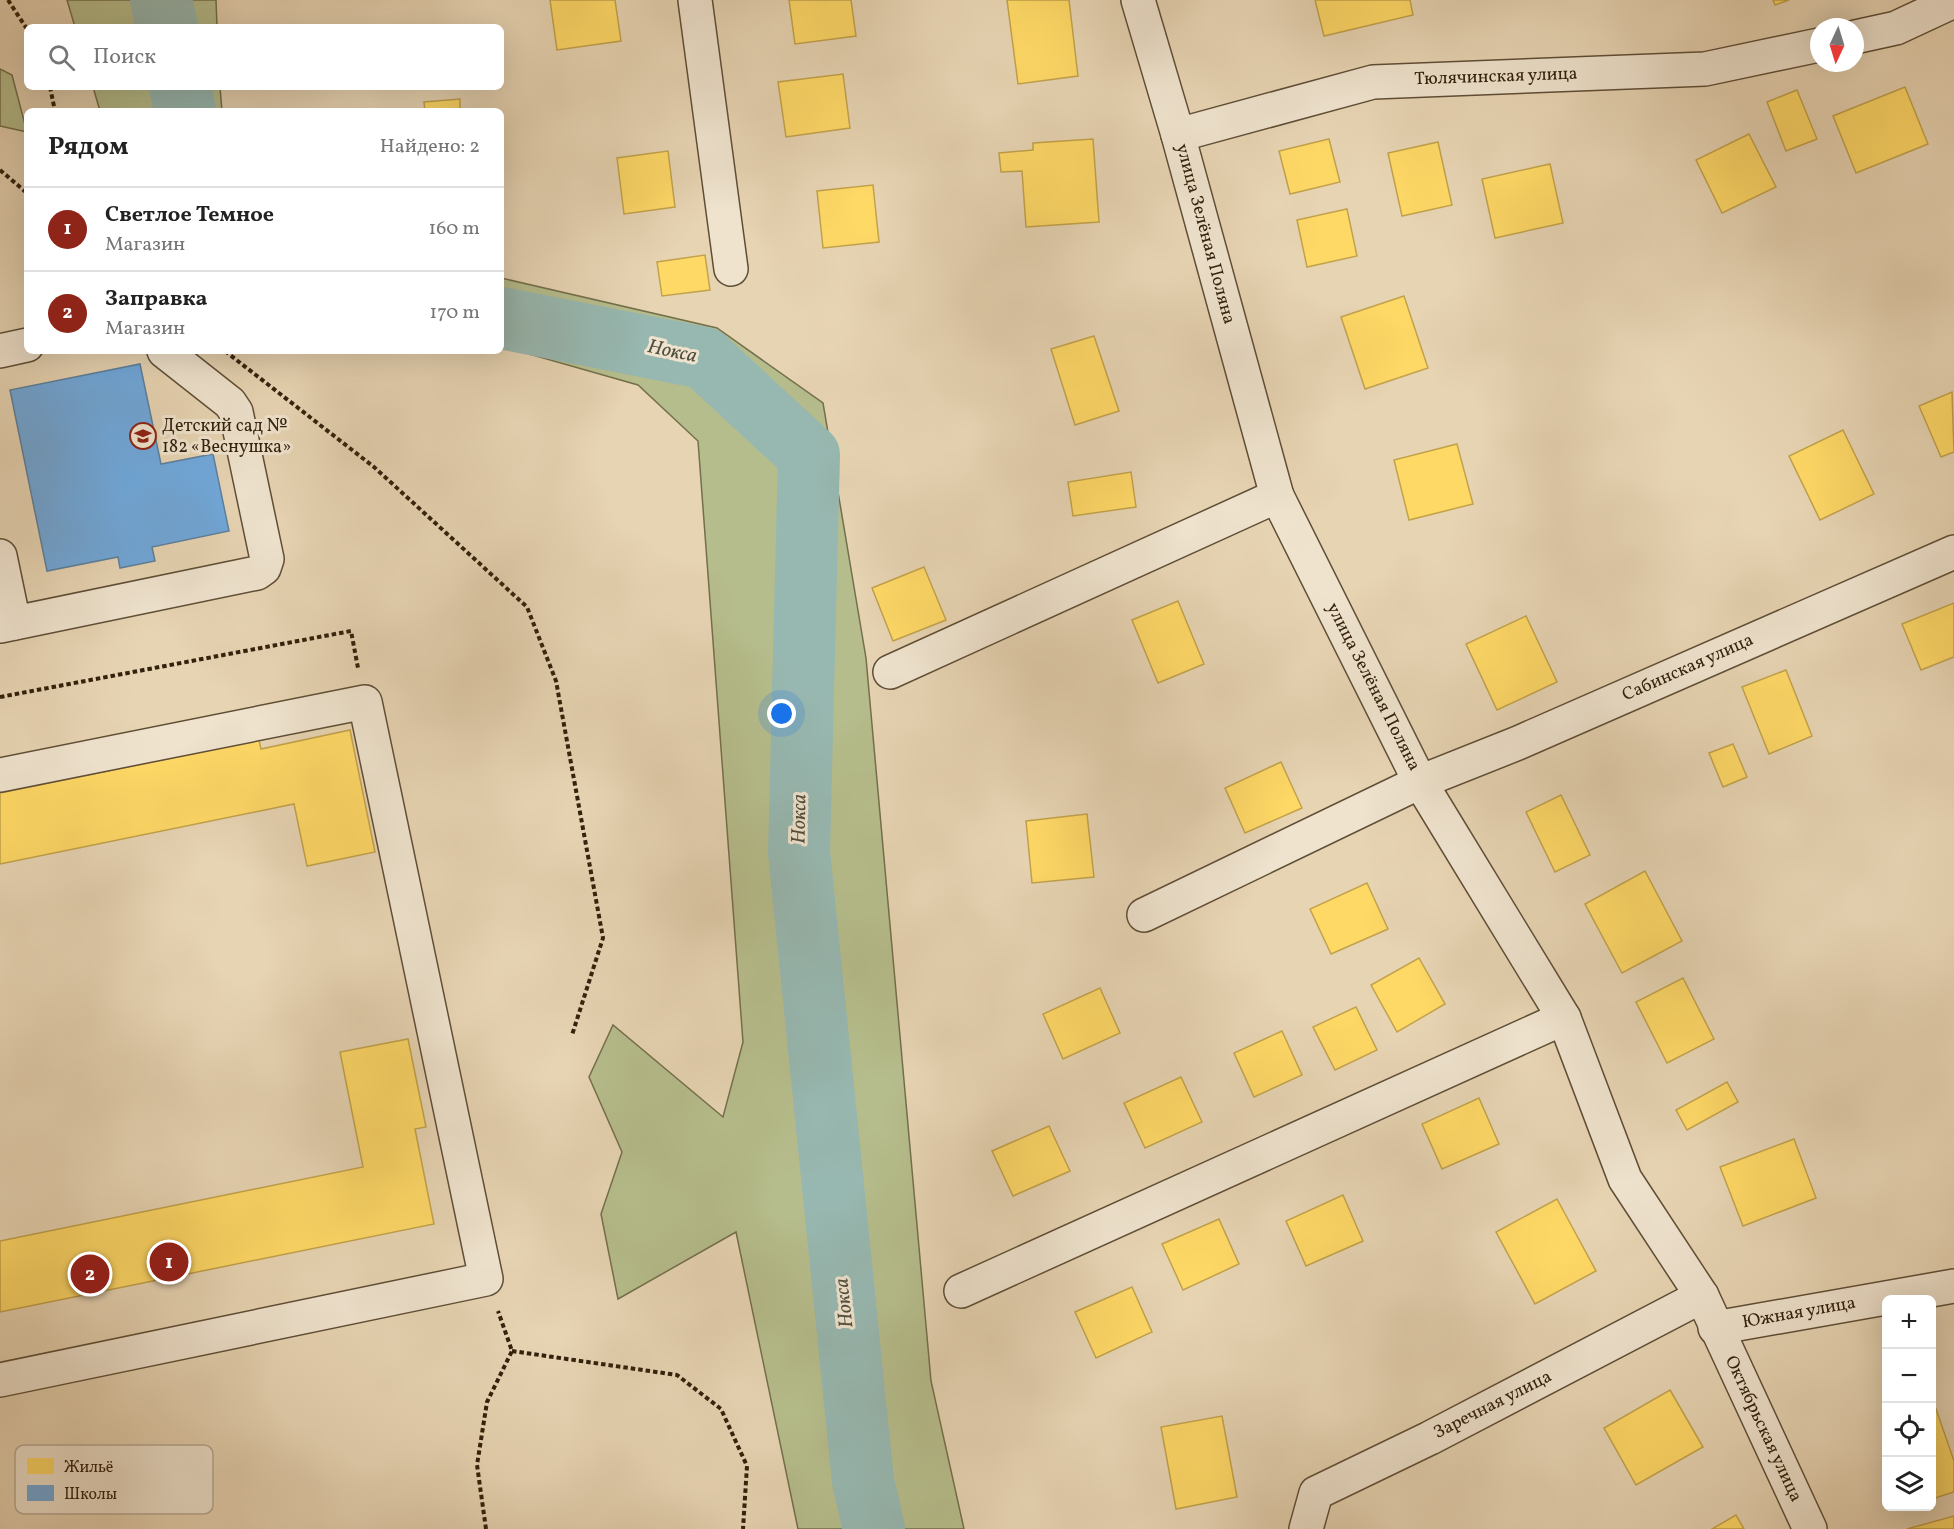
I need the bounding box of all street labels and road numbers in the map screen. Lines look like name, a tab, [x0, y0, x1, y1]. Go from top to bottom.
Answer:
street label: Тюлячинская улица	[1414, 62, 1578, 92]
street label: улица Зелёная Поляна	[1169, 141, 1241, 327]
street label: улица Зелёная Поляна	[1320, 599, 1426, 775]
street label: Сабинская улица	[1618, 628, 1758, 708]
street label: Южная улица	[1740, 1291, 1858, 1335]
street label: Октябрьская улица	[1718, 1352, 1808, 1506]
street label: Заречная улица	[1430, 1364, 1556, 1446]

